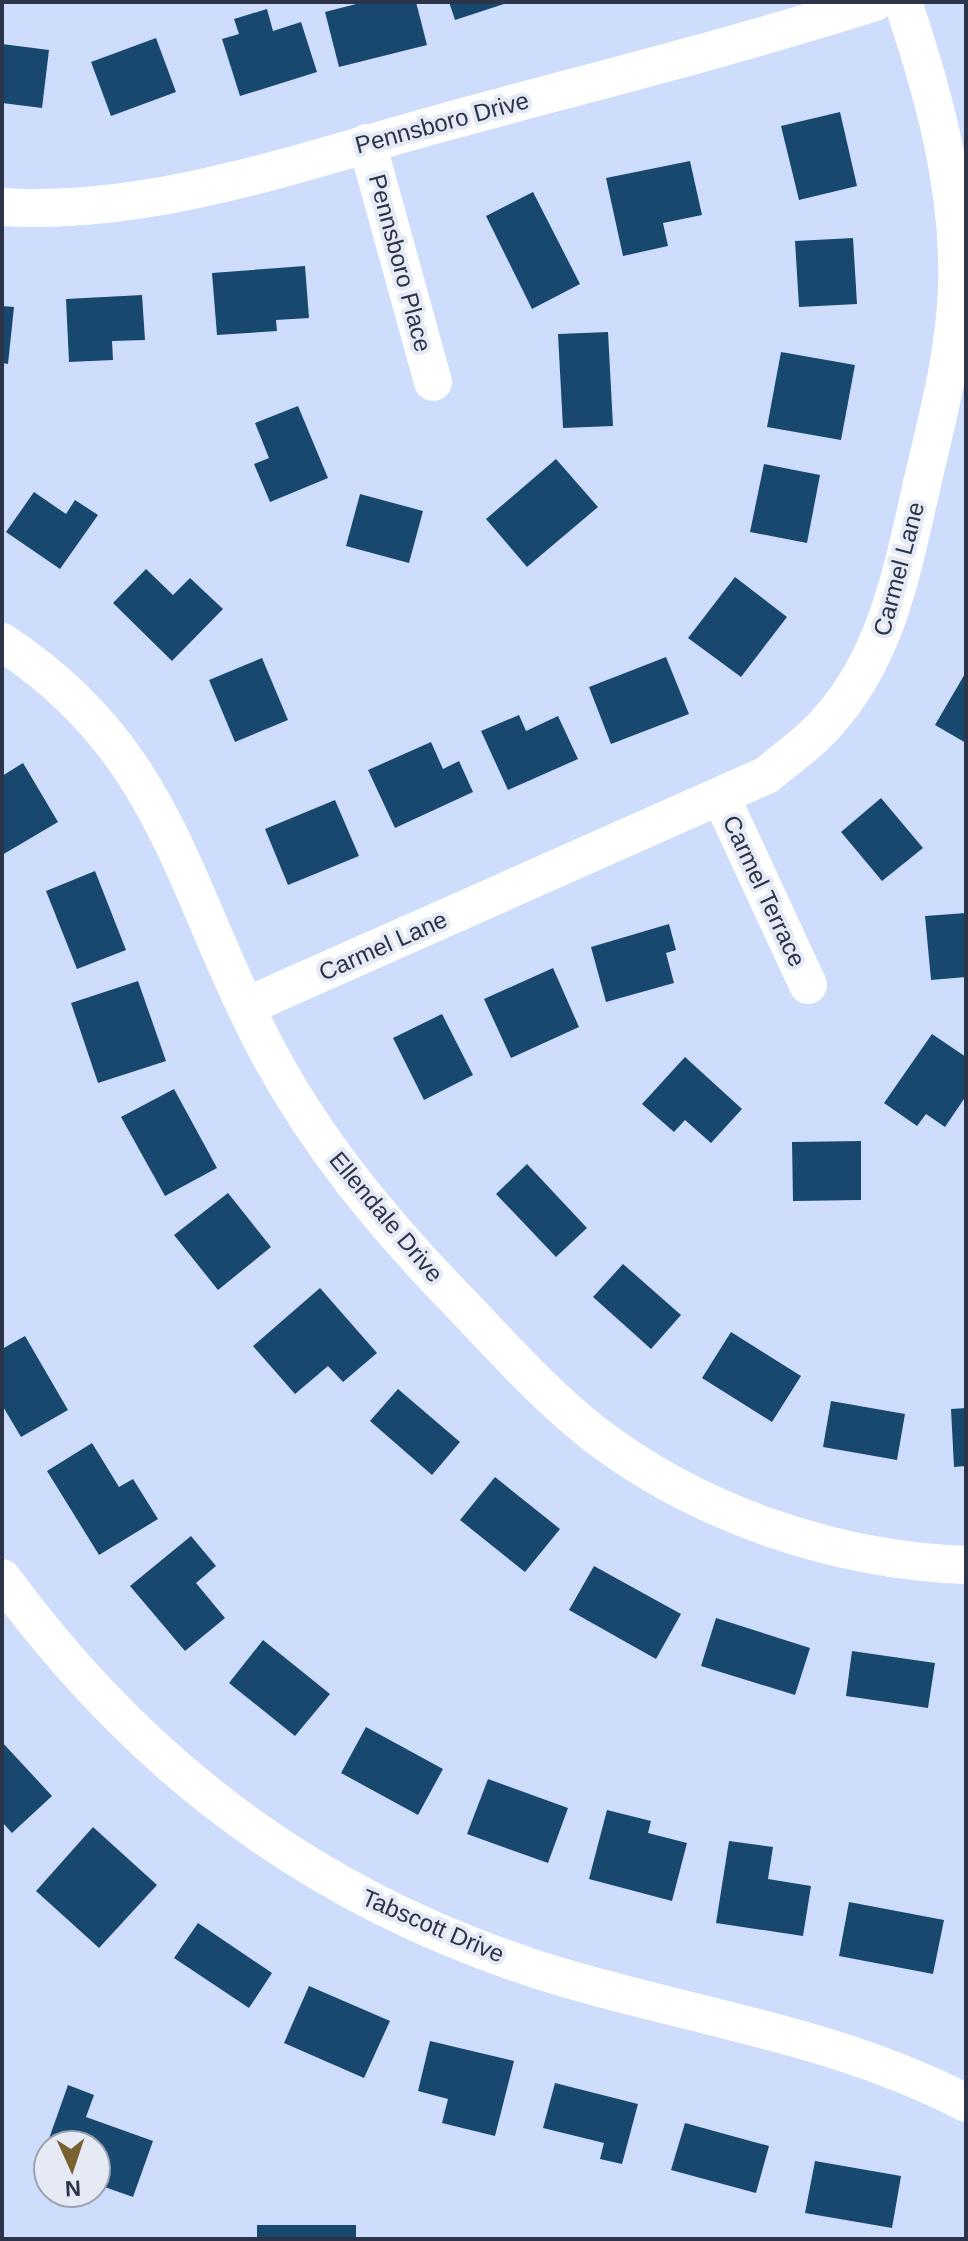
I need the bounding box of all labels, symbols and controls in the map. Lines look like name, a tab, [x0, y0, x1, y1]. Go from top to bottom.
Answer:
street label: Pennsboro Drive	[352, 86, 532, 159]
street label: Pennsboro Place	[364, 171, 437, 355]
street label: Carmel Lane	[868, 499, 929, 639]
street label: Carmel Terrace	[718, 811, 811, 971]
street label: Carmel Lane	[315, 905, 451, 986]
street label: Ellendale Drive	[324, 1146, 449, 1287]
street label: Tabscott Drive	[358, 1883, 508, 1968]
north arrow	[32, 2129, 112, 2209]
text: N	[64, 2176, 82, 2201]

